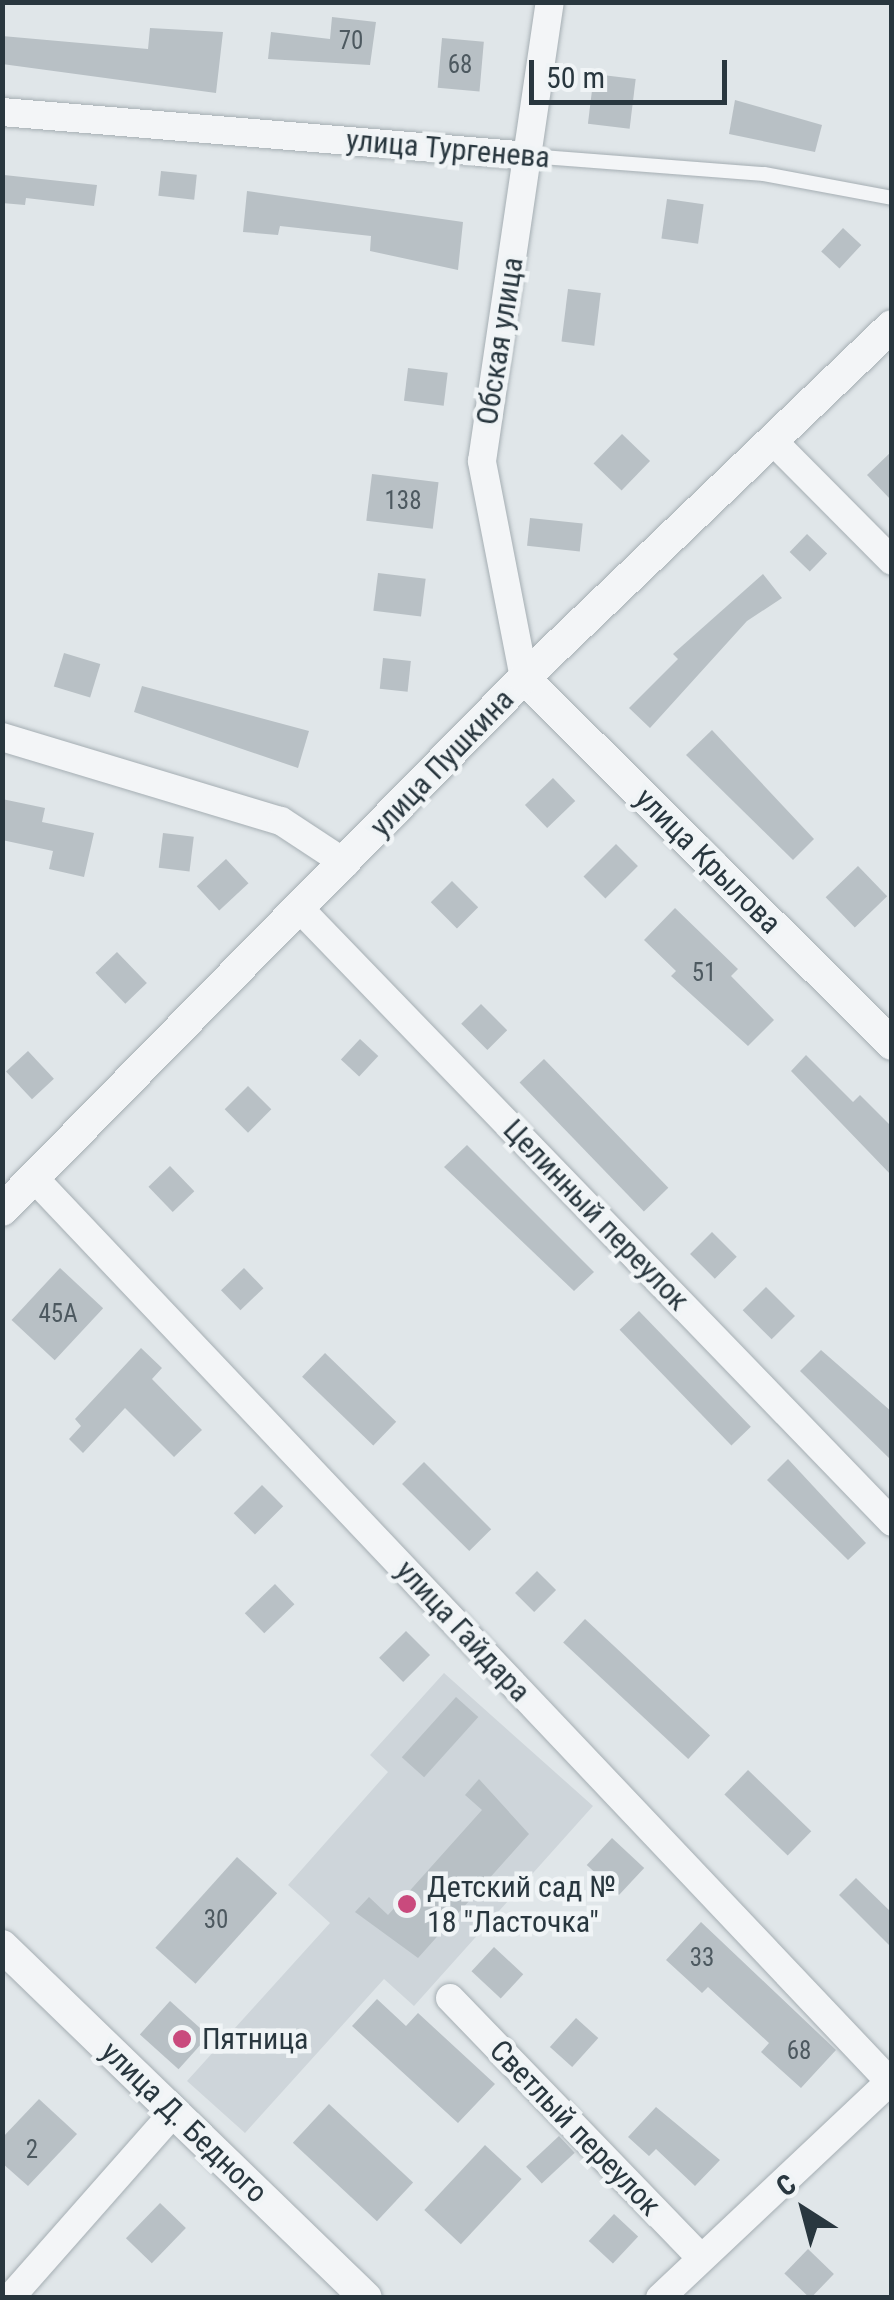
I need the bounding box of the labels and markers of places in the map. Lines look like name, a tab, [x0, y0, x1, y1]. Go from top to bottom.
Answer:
place label: Детский сад № 18 "Ласточка"	[427, 1869, 616, 1940]
marker: Детский сад № 18 "Ласточка"	[396, 1893, 418, 1915]
place label: Пятница	[202, 2021, 308, 2057]
marker: Пятница	[171, 2028, 193, 2050]

